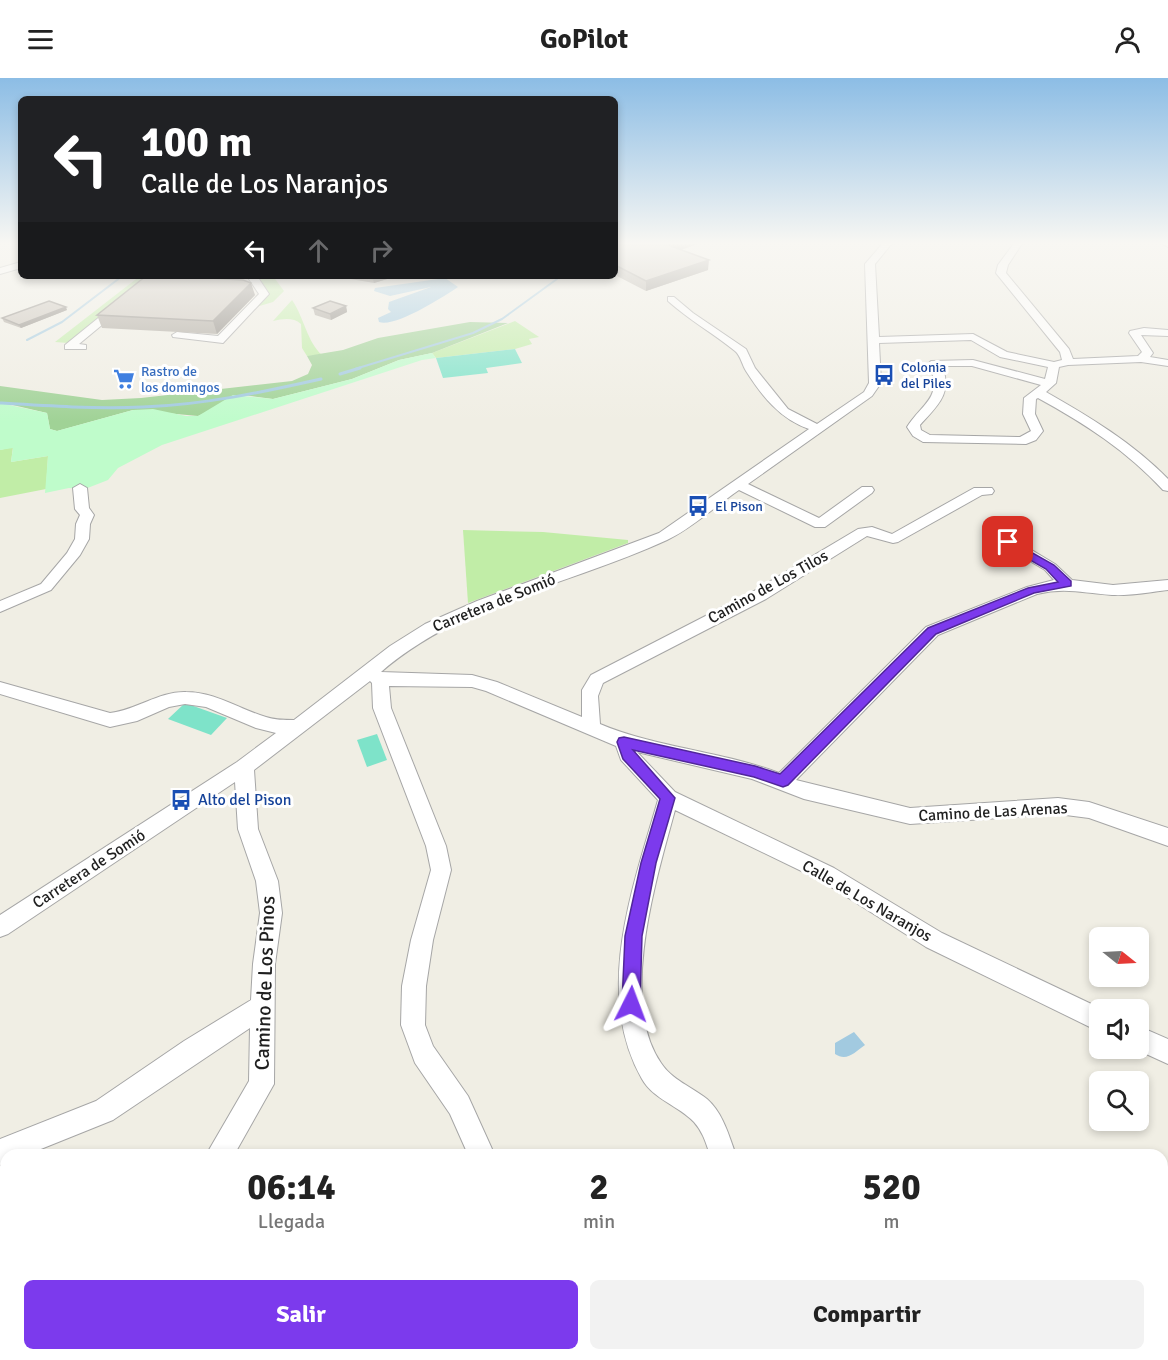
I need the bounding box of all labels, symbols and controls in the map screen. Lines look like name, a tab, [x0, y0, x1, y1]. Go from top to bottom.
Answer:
icon: menu	[24, 23, 57, 56]
text: GoPilot	[540, 23, 628, 56]
icon: person	[1111, 23, 1144, 56]
text: 100 m	[141, 117, 252, 168]
icon: left	[42, 120, 120, 198]
text: Calle de Los Naranjos	[141, 168, 388, 201]
icon: left	[239, 234, 272, 267]
icon: ahead	[302, 234, 335, 267]
icon: right	[365, 234, 398, 267]
place label: Colonia del Piles	[901, 359, 951, 392]
place label: Rastro de los domingos	[141, 363, 220, 396]
bus stop icon: Colonia del Piles	[872, 363, 896, 387]
supermarket icon: Rastro de los domingos	[112, 367, 136, 391]
bus stop icon: El Pison	[686, 494, 710, 518]
place label: El Pison	[715, 498, 763, 515]
pin	[982, 516, 1033, 567]
icon: arrive	[991, 525, 1024, 558]
street label: Camino de Los Tilos	[704, 546, 832, 628]
street label: Carretera de Somió	[430, 569, 558, 637]
bus stop icon: Alto del Pison	[169, 788, 193, 812]
place label: Alto del Pison	[198, 790, 292, 810]
street label: Camino de Las Arenas	[918, 798, 1068, 826]
street label: Carretera de Somió	[29, 825, 149, 913]
street label: Calle de Los Naranjos	[799, 856, 935, 946]
street label: Camino de Los Pinos	[249, 895, 281, 1071]
north arrow	[1089, 927, 1149, 987]
map controls	[1089, 927, 1149, 1131]
position arrow	[599, 972, 663, 1036]
button: sound	[1089, 999, 1149, 1059]
button: search	[1089, 1071, 1149, 1131]
text: 06:14	[247, 1165, 336, 1210]
text: 2	[589, 1165, 609, 1210]
text: 520	[862, 1165, 921, 1210]
text: Llegada	[258, 1209, 325, 1234]
text: min	[583, 1209, 615, 1234]
text: m	[884, 1209, 900, 1234]
button: Salir	[24, 1280, 578, 1349]
button: Compartir	[590, 1280, 1144, 1349]

